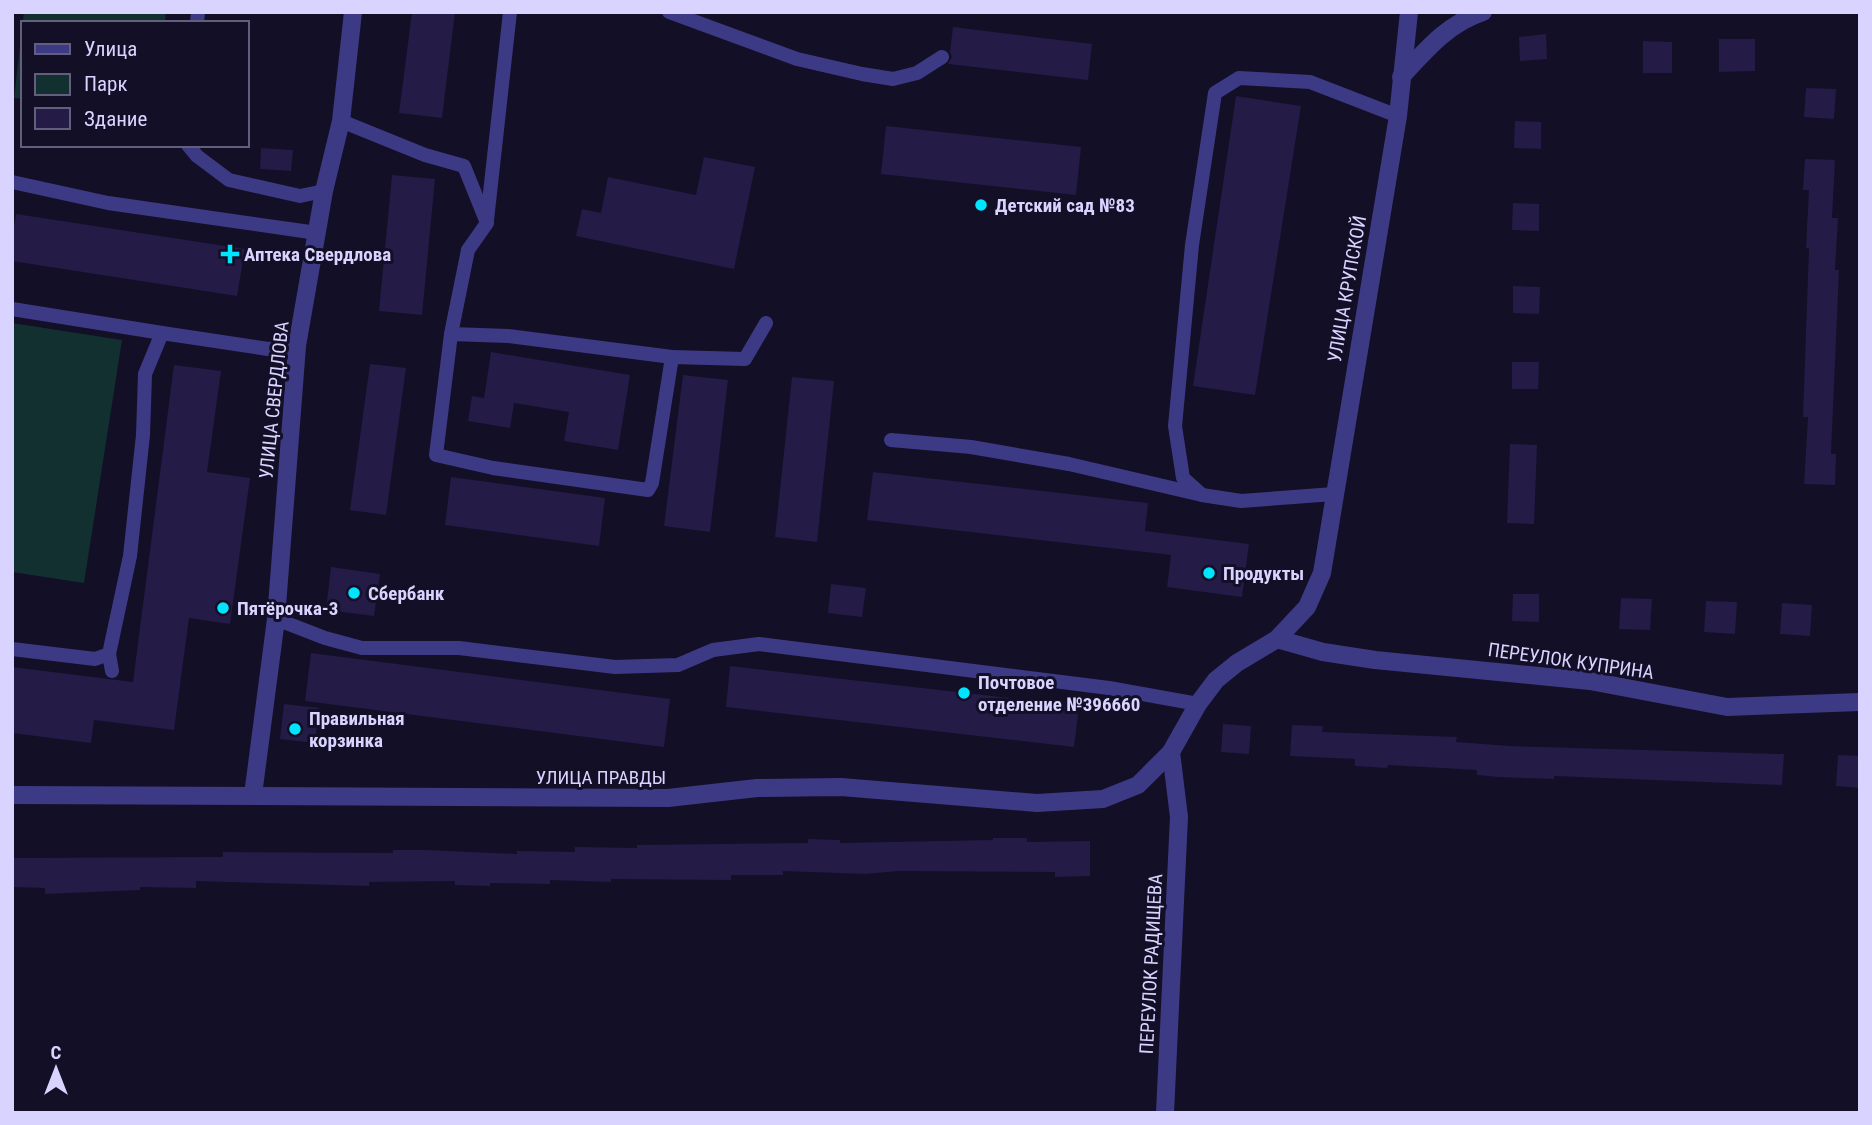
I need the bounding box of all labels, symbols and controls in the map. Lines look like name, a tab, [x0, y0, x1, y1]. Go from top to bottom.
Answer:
legend	[21, 21, 248, 147]
text: Улица	[84, 37, 137, 61]
text: Парк	[84, 72, 128, 96]
text: Здание	[84, 107, 148, 131]
place label: Детский сад №83	[995, 194, 1135, 217]
marker: Детский сад №83	[973, 197, 989, 213]
street label: УЛИЦА КРУПСКОЙ	[1323, 214, 1371, 364]
place label: Аптека Свердлова	[244, 243, 391, 266]
marker: Аптека Свердлова	[222, 246, 238, 262]
street label: УЛИЦА СВЕРДЛОВА	[254, 320, 294, 480]
place label: Продукты	[1223, 562, 1304, 585]
marker: Продукты	[1201, 565, 1217, 581]
place label: Сбербанк	[368, 582, 445, 605]
marker: Сбербанк	[346, 585, 362, 601]
place label: Пятёрочка-3	[237, 597, 338, 620]
marker: Пятёрочка-3	[215, 600, 231, 616]
street label: ПЕРЕУЛОК КУПРИНА	[1487, 638, 1655, 684]
place label: Почтовое отделение №396660	[978, 671, 1140, 716]
marker: Почтовое отделение №396660	[956, 685, 972, 701]
place label: Правильная корзинка	[309, 707, 405, 752]
marker: Правильная корзинка	[287, 721, 303, 737]
street label: УЛИЦА ПРАВДЫ	[536, 766, 666, 789]
street label: ПЕРЕУЛОК РАДИЩЕВА	[1135, 873, 1167, 1055]
north arrow	[21, 1034, 91, 1104]
text: С	[51, 1041, 62, 1064]

